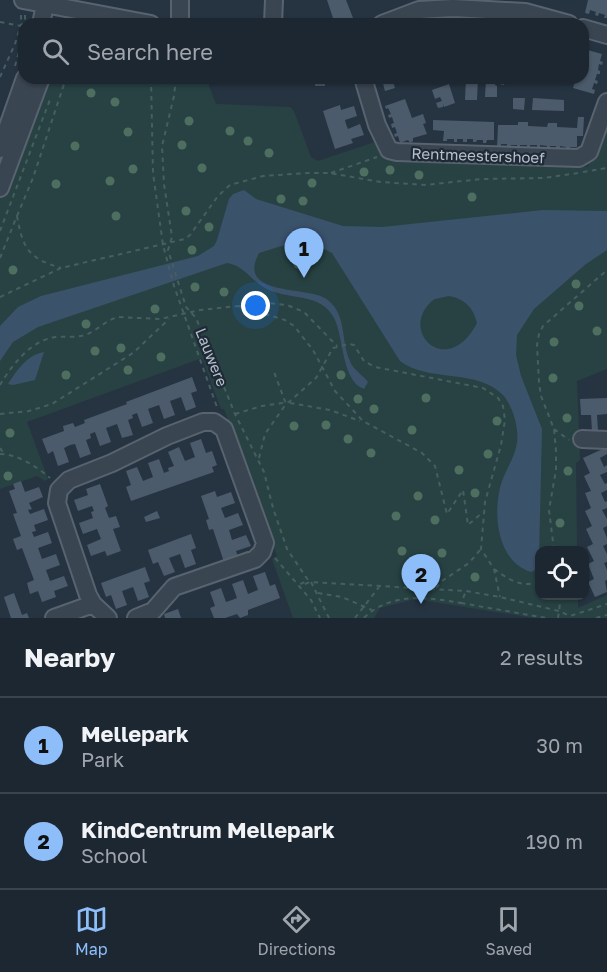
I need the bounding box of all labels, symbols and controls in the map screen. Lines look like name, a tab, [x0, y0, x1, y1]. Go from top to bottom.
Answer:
search box	[18, 18, 589, 84]
icon: search	[39, 35, 72, 68]
text: Search here	[87, 38, 213, 65]
street label: Rentmeestershoef	[411, 144, 545, 166]
pin: 1	[284, 228, 324, 278]
your location	[241, 291, 270, 320]
street label: Lauwere	[192, 325, 232, 389]
map controls	[535, 546, 589, 600]
button: locate	[535, 546, 589, 600]
pin: 2	[402, 554, 440, 604]
text: Nearby	[24, 642, 115, 673]
text: 2 results	[500, 645, 583, 669]
text: Mellepark	[81, 720, 189, 747]
text: 1	[38, 733, 49, 757]
text: 30 m	[536, 733, 583, 757]
text: Park	[81, 747, 124, 771]
text: KindCentrum Mellepark	[81, 816, 335, 843]
text: 2	[37, 829, 50, 853]
text: 190 m	[526, 829, 583, 853]
text: School	[81, 843, 147, 867]
tab: Map	[75, 903, 108, 959]
tab: Directions	[258, 903, 336, 959]
tab: Saved	[485, 903, 532, 959]

